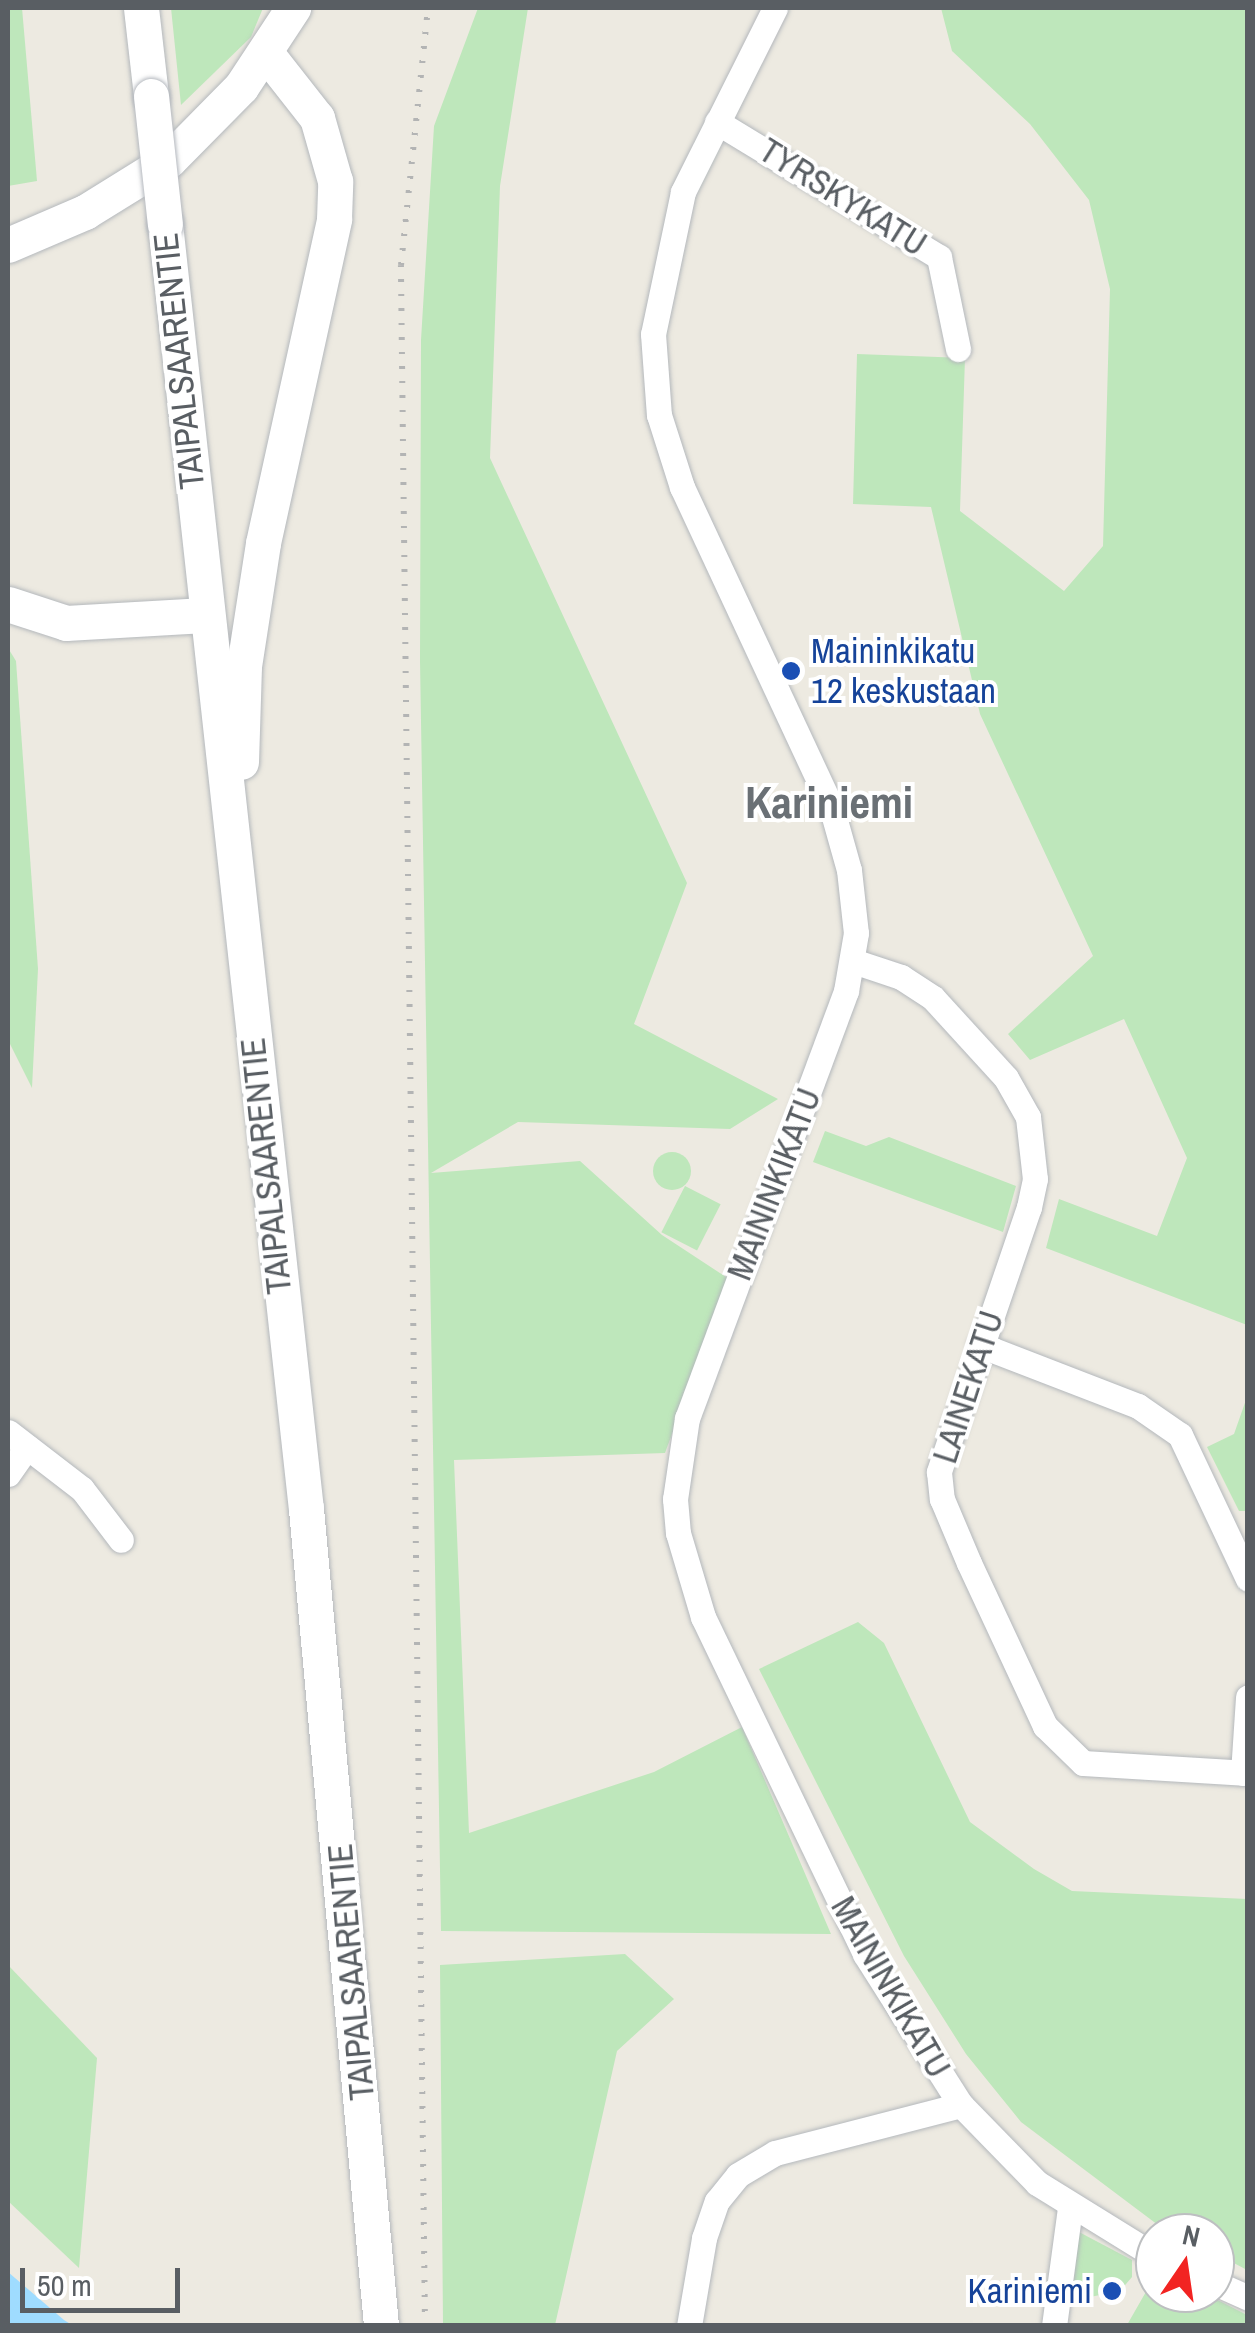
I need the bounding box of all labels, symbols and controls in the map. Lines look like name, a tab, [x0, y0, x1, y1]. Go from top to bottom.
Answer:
street label: TYRSKYKATU	[752, 129, 934, 265]
street label: TAIPALSAARENTIE	[145, 231, 213, 491]
place label: Maininkikatu 12 keskustaan	[811, 630, 996, 712]
marker: Maininkikatu 12 keskustaan	[780, 660, 802, 682]
district label: Kariniemi	[745, 775, 913, 829]
street label: TAIPALSAARENTIE	[232, 1036, 300, 1296]
street label: MAININKIKATU	[718, 1082, 830, 1286]
street label: LAINEKATU	[924, 1306, 1012, 1468]
street label: TAIPALSAARENTIE	[319, 1842, 383, 2102]
street label: MAININKIKATU	[822, 1889, 960, 2085]
north arrow	[1135, 2213, 1235, 2313]
text: N	[1179, 2215, 1204, 2256]
scale bar	[25, 2248, 185, 2310]
text: 50 m	[37, 2265, 92, 2305]
place label: Kariniemi	[968, 2270, 1092, 2312]
marker: Kariniemi	[1101, 2280, 1123, 2302]

